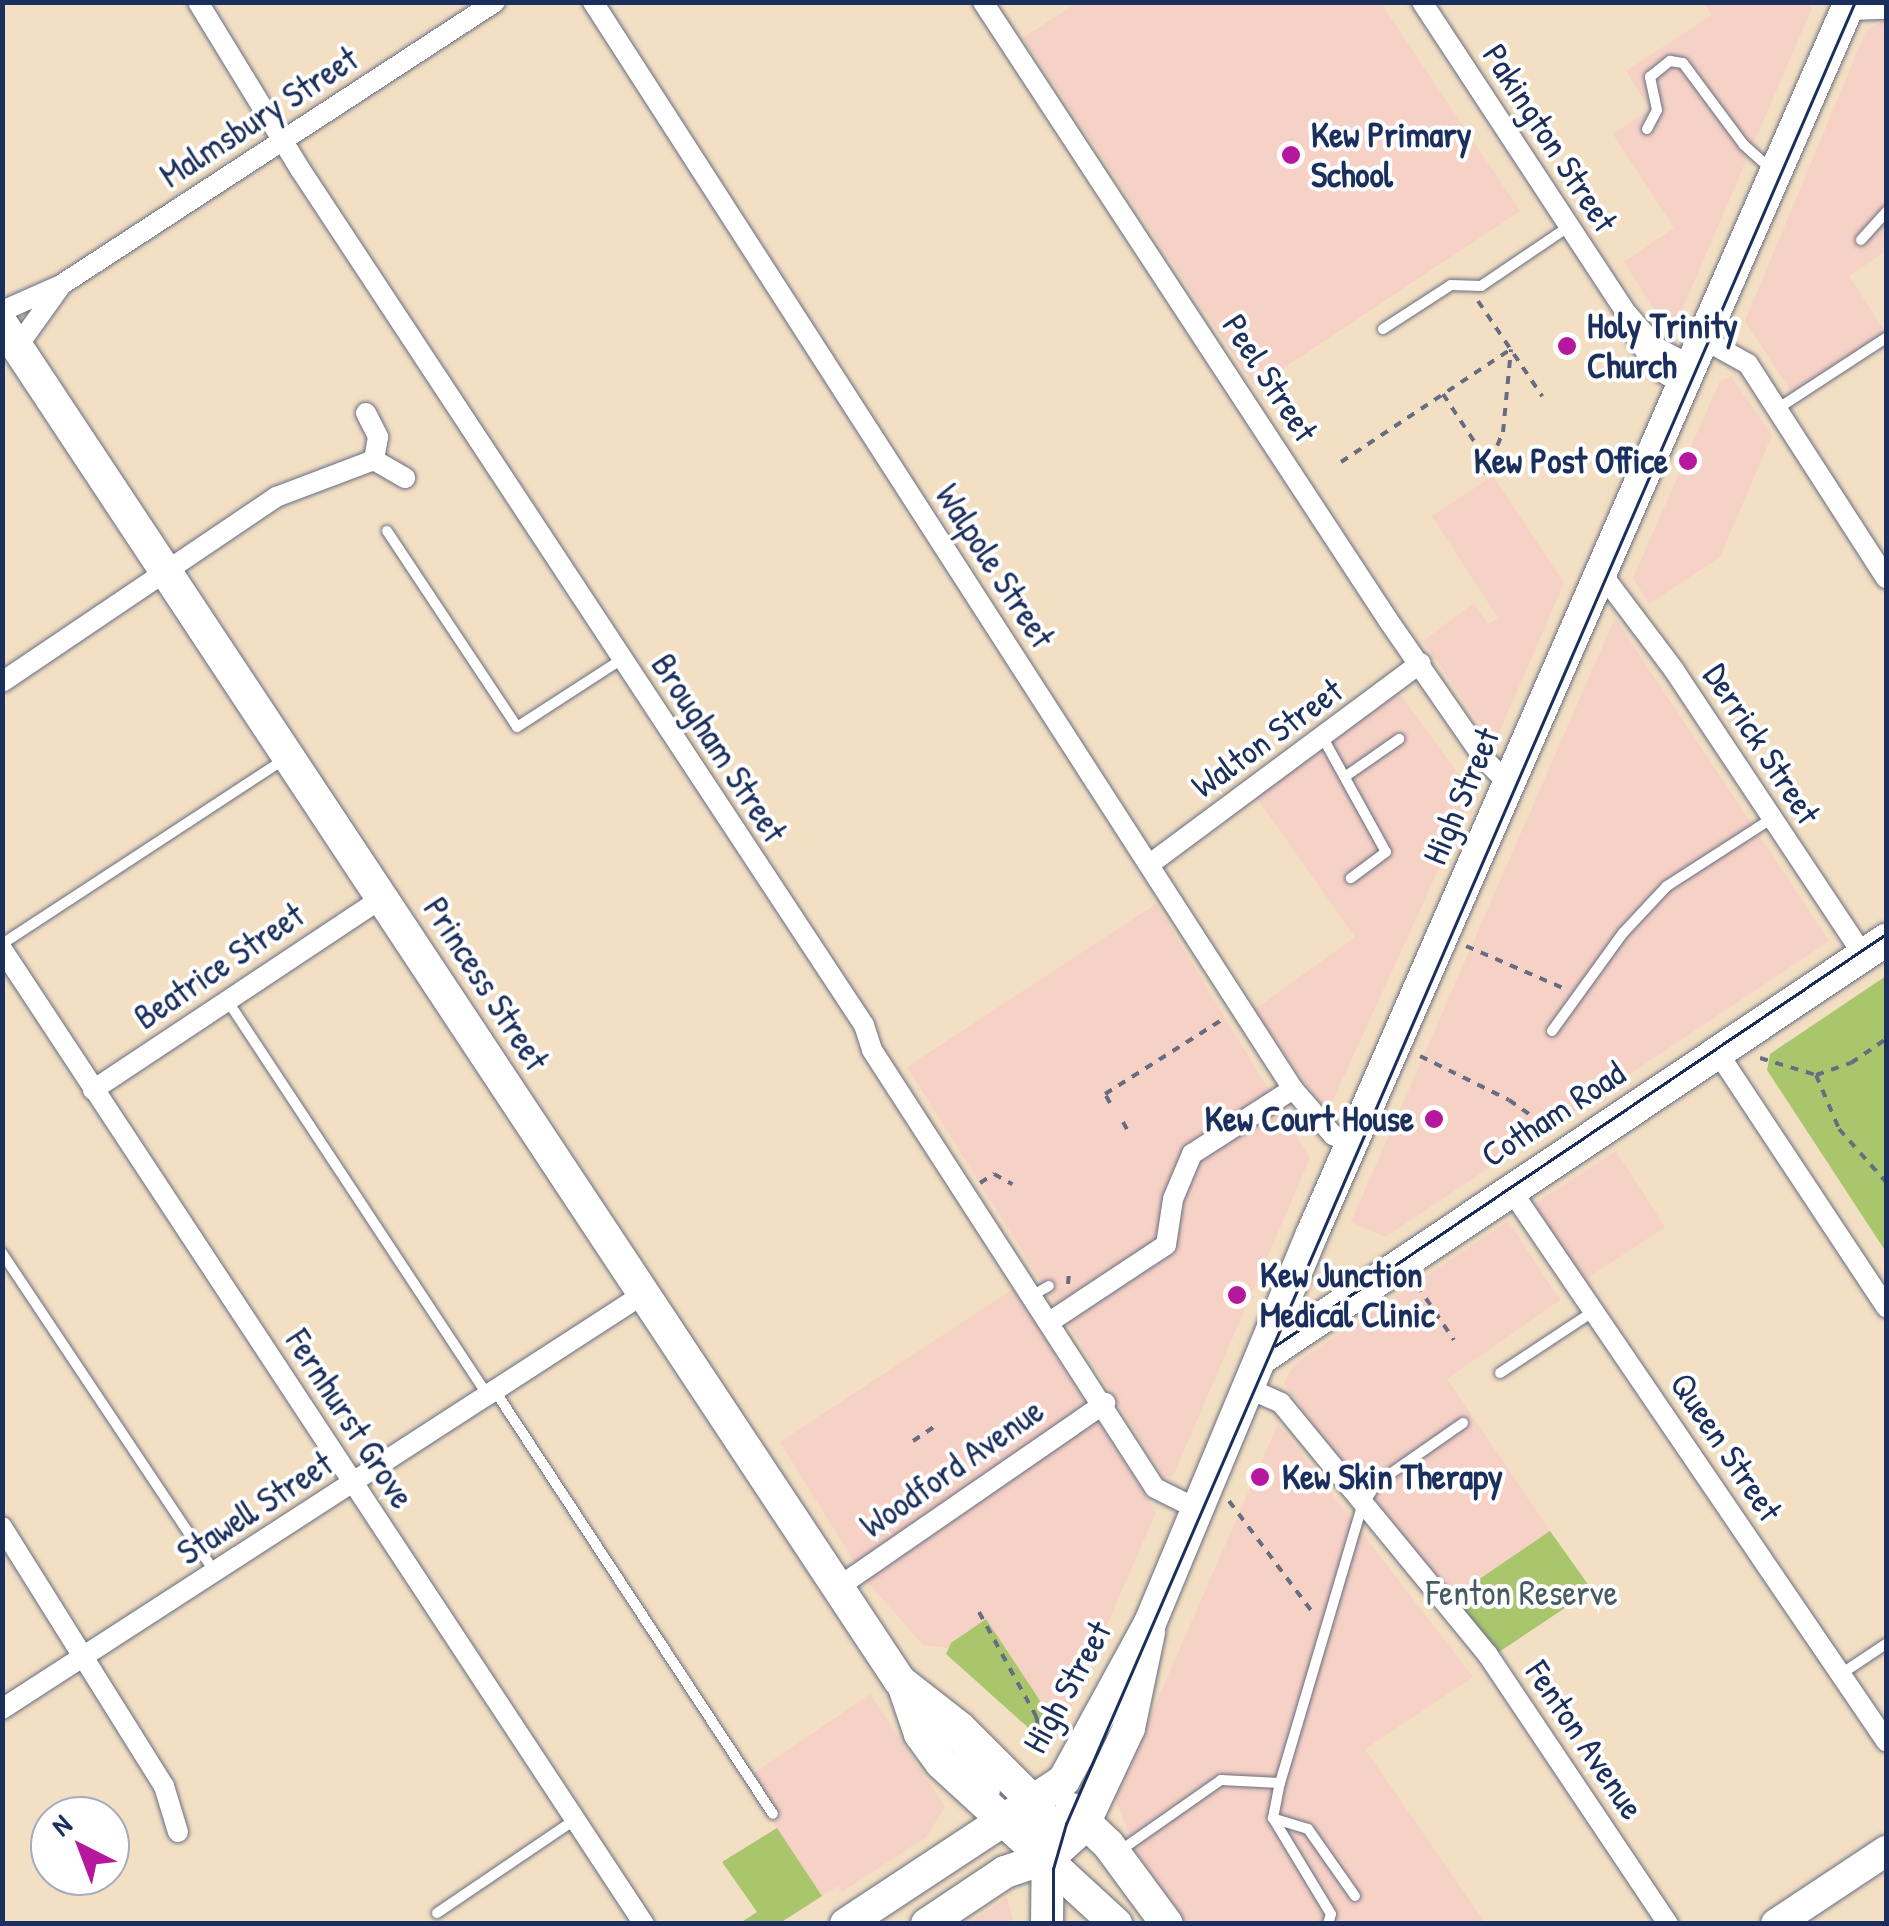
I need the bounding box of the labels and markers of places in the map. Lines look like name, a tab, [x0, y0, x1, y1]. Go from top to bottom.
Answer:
place label: Kew Primary School	[1311, 114, 1471, 196]
marker: Kew Primary School	[1280, 144, 1302, 166]
place label: Holy Trinity Church	[1587, 305, 1738, 387]
marker: Holy Trinity Church	[1556, 335, 1578, 357]
place label: Kew Post Office	[1474, 440, 1668, 482]
marker: Kew Post Office	[1677, 450, 1699, 472]
place label: Kew Court House	[1205, 1098, 1414, 1140]
marker: Kew Court House	[1423, 1108, 1445, 1130]
place label: Kew Junction Medical Clinic	[1260, 1254, 1434, 1336]
marker: Kew Junction Medical Clinic	[1224, 1282, 1250, 1308]
place label: Kew Skin Therapy	[1282, 1456, 1503, 1498]
marker: Kew Skin Therapy	[1247, 1464, 1273, 1490]

